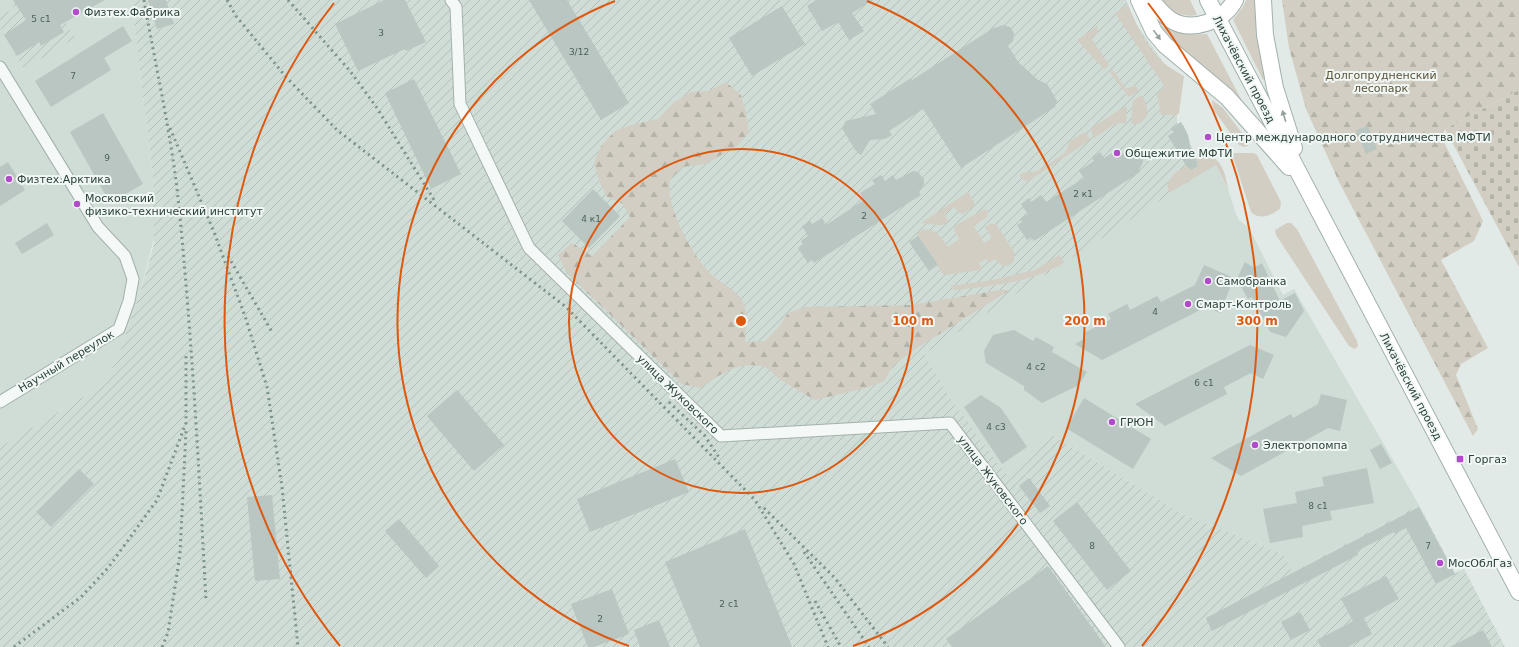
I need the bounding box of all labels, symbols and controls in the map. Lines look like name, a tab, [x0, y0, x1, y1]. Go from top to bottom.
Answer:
place label: Физтех.Фабрика	[84, 6, 180, 19]
marker: Физтех.Фабрика	[71, 7, 81, 17]
street label: Лихачёвский проезд	[1210, 13, 1278, 126]
house number: 5 с1	[31, 14, 51, 24]
house number: 3	[378, 28, 384, 38]
one-way arrow	[1153, 29, 1161, 40]
house number: 3/12	[569, 47, 589, 57]
park label: Долгопрудненский лесопарк	[1325, 69, 1437, 95]
house number: 7	[70, 71, 76, 81]
one-way arrow	[1280, 110, 1286, 122]
place label: Центр международного сотрудничества МФТИ	[1216, 131, 1491, 144]
marker: Центр международного сотрудничества МФТИ	[1203, 132, 1213, 142]
place label: Общежитие МФТИ	[1125, 147, 1232, 160]
marker: Общежитие МФТИ	[1112, 148, 1122, 158]
house number: 9	[104, 153, 110, 163]
place label: Физтех.Арктика	[17, 173, 111, 186]
marker: Физтех.Арктика	[4, 174, 14, 184]
house number: 2 к1	[1073, 189, 1093, 199]
place label: Московский физико-технический институт	[85, 192, 264, 218]
marker: Московский физико-технический институт	[72, 199, 82, 209]
house number: 2	[861, 211, 867, 221]
house number: 4 к1	[581, 214, 601, 224]
place label: Самобранка	[1216, 275, 1287, 288]
marker: Самобранка	[1203, 276, 1213, 286]
place label: Смарт-Контроль	[1196, 298, 1291, 311]
marker: Смарт-Контроль	[1183, 299, 1193, 309]
house number: 4	[1152, 307, 1158, 317]
centre of rings	[734, 314, 748, 328]
text: 100 m	[892, 314, 934, 328]
text: 200 m	[1064, 314, 1106, 328]
text: 300 m	[1236, 314, 1278, 328]
street label: Научный переулок	[16, 328, 117, 395]
street label: Лихачёвский проезд	[1377, 330, 1445, 443]
street label: улица Жуковского	[634, 352, 721, 437]
house number: 4 с2	[1026, 362, 1046, 372]
house number: 6 с1	[1194, 378, 1214, 388]
place label: ГРЮН	[1120, 416, 1154, 429]
marker: ГРЮН	[1107, 417, 1117, 427]
house number: 4 с3	[986, 422, 1006, 432]
street label: улица Жуковского	[955, 433, 1031, 528]
place label: Электропомпа	[1263, 439, 1347, 452]
marker: Электропомпа	[1250, 440, 1260, 450]
place label: Горгаз	[1468, 453, 1507, 466]
marker: Горгаз	[1455, 454, 1465, 464]
house number: 8 с1	[1308, 501, 1328, 511]
house number: 8	[1089, 541, 1095, 551]
house number: 7	[1425, 541, 1431, 551]
place label: МосОблГаз	[1448, 557, 1512, 570]
marker: МосОблГаз	[1435, 558, 1445, 568]
house number: 2 с1	[719, 599, 739, 609]
house number: 2	[597, 614, 603, 624]

